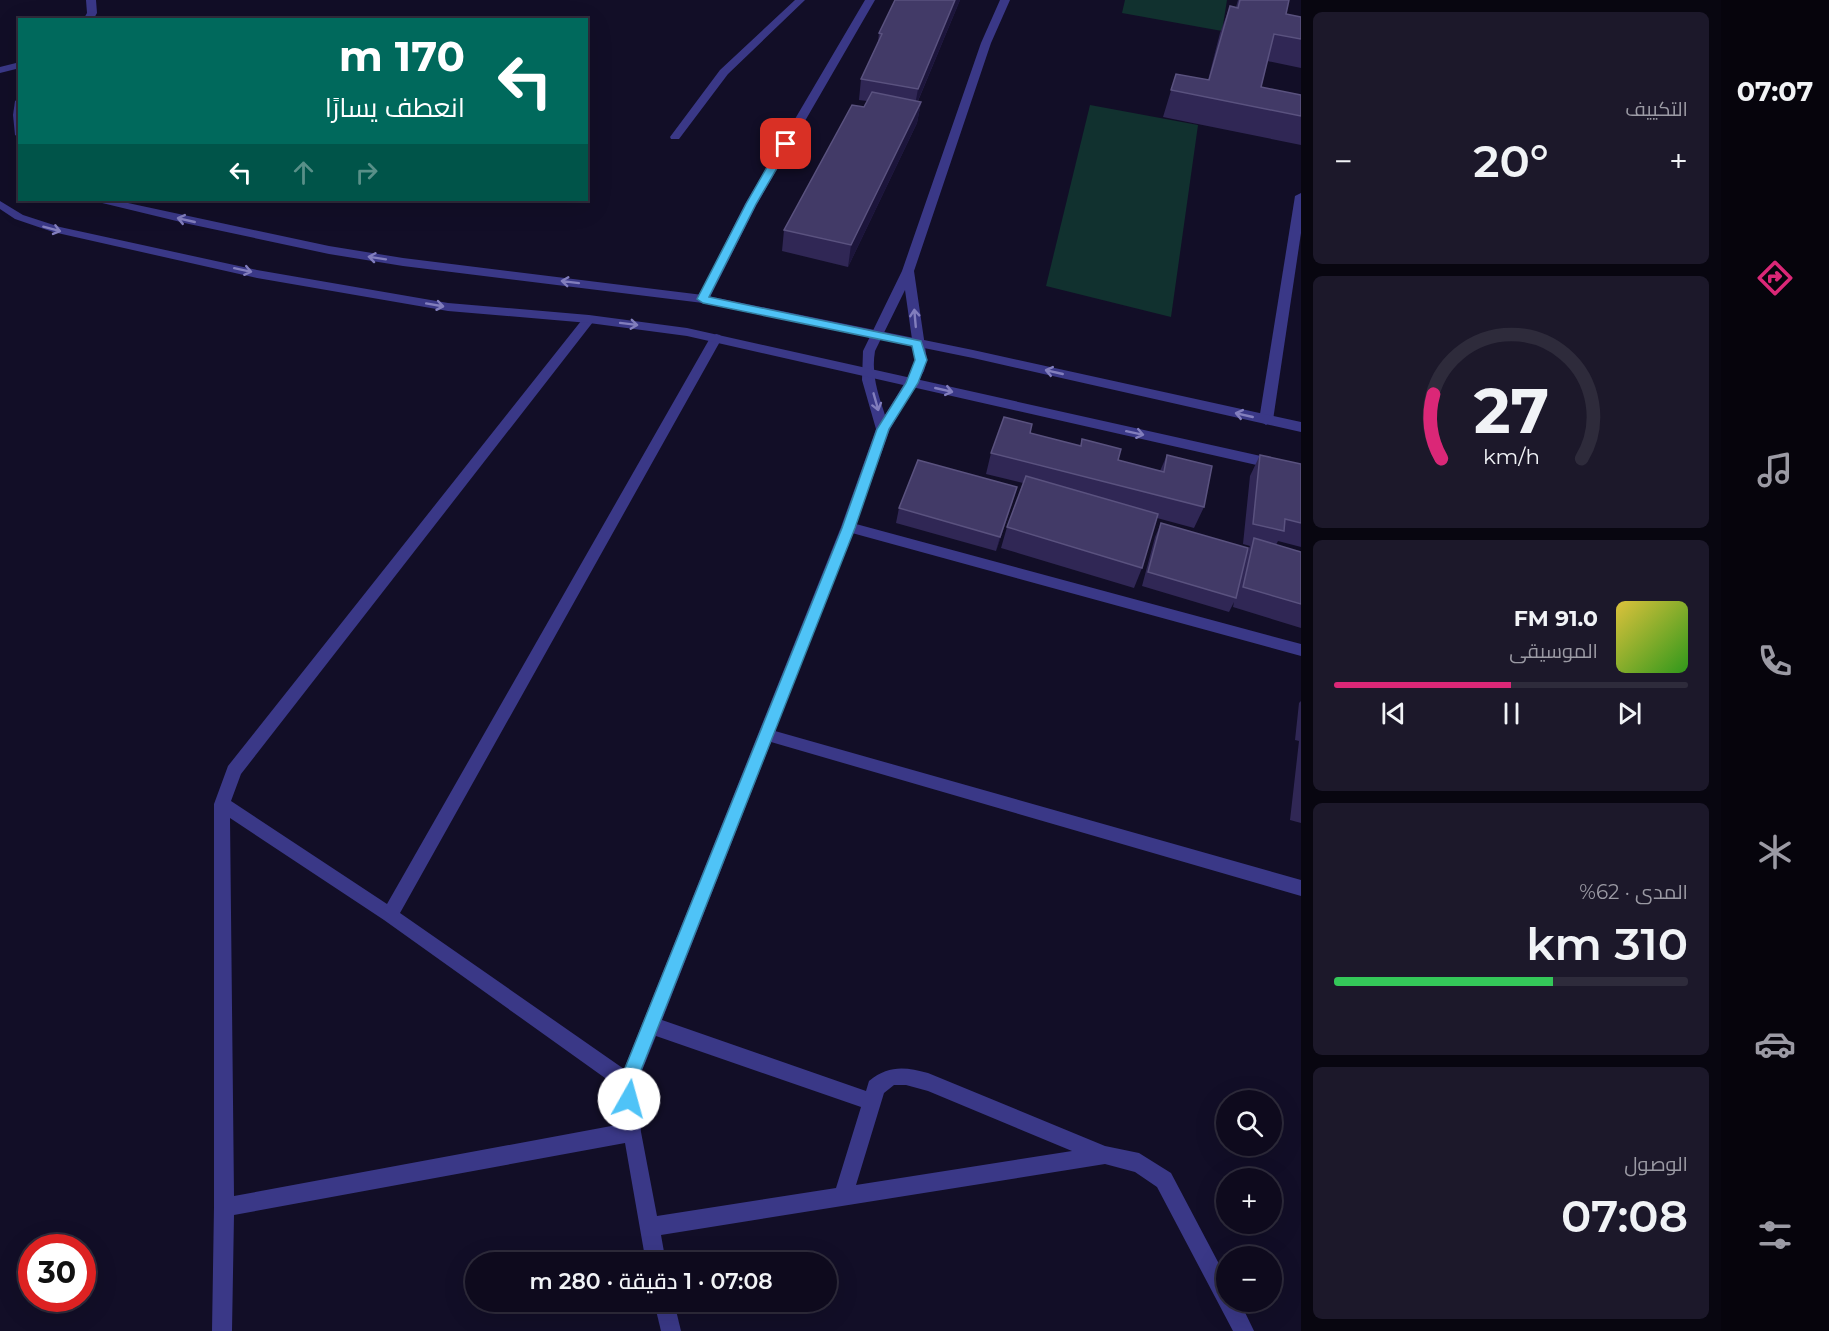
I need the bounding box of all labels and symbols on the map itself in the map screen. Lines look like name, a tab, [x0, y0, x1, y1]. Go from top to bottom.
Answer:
pin	[760, 118, 811, 169]
one-way arrow	[176, 214, 195, 226]
one-way arrow	[43, 224, 62, 235]
one-way arrow	[368, 252, 387, 263]
one-way arrow	[233, 265, 252, 277]
one-way arrow	[561, 276, 581, 287]
one-way arrow	[424, 300, 444, 311]
one-way arrow	[909, 309, 920, 328]
one-way arrow	[618, 318, 638, 329]
one-way arrow	[1044, 366, 1063, 378]
one-way arrow	[935, 385, 954, 397]
one-way arrow	[871, 392, 882, 411]
one-way arrow	[1235, 408, 1254, 420]
one-way arrow	[1125, 428, 1144, 439]
position arrow	[597, 1067, 661, 1131]
speed limit sign: 30	[18, 1234, 96, 1312]

